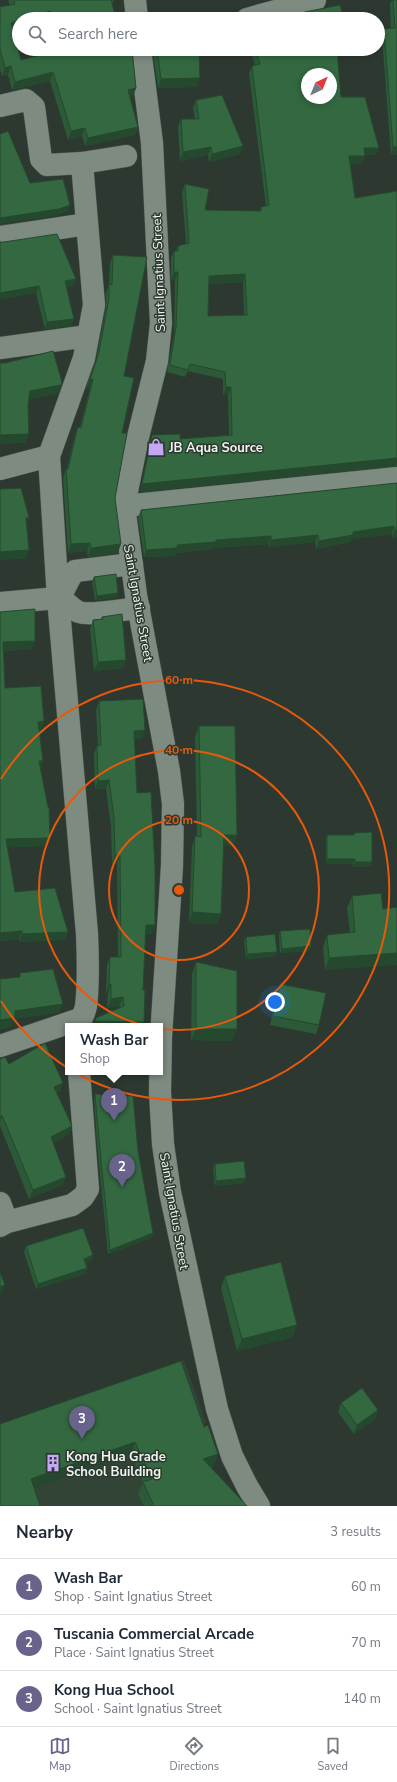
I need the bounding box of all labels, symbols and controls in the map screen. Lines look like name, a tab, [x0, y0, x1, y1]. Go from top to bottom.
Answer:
search box	[12, 12, 385, 56]
icon: search	[26, 23, 48, 45]
text: Search here	[58, 24, 138, 44]
north arrow	[301, 68, 337, 104]
street label: Saint Ignatius Street	[148, 213, 170, 332]
shop icon: JB Aqua Source	[146, 437, 166, 457]
place label: JB Aqua Source	[168, 439, 263, 457]
street label: Saint Ignatius Street	[119, 543, 157, 663]
text: 60 m	[165, 672, 193, 688]
text: 40 m	[165, 742, 193, 758]
text: 20 m	[165, 812, 193, 828]
centre of rings	[172, 883, 186, 897]
your location	[265, 992, 285, 1012]
popup	[65, 1023, 163, 1075]
text: Wash Bar	[80, 1030, 148, 1050]
text: Shop	[80, 1050, 110, 1068]
pin: 1	[101, 1088, 127, 1121]
street label: Saint Ignatius Street	[155, 1151, 193, 1271]
pin: 2	[109, 1154, 135, 1187]
pin: 3	[69, 1406, 95, 1439]
place label: Kong Hua Grade School Building	[66, 1448, 166, 1481]
building icon: Kong Hua Grade School Building	[43, 1453, 63, 1473]
text: Nearby	[16, 1521, 73, 1544]
text: 3 results	[330, 1523, 381, 1541]
text: Wash Bar	[54, 1568, 123, 1588]
text: 1	[25, 1578, 33, 1596]
text: 60 m	[351, 1578, 381, 1596]
text: Shop · Saint Ignatius Street	[54, 1588, 212, 1606]
text: Tuscania Commercial Arcade	[54, 1624, 254, 1644]
text: 2	[25, 1634, 33, 1652]
text: 70 m	[351, 1634, 381, 1652]
text: Place · Saint Ignatius Street	[54, 1644, 214, 1662]
text: Kong Hua School	[54, 1680, 174, 1700]
text: 3	[25, 1690, 33, 1708]
text: 140 m	[343, 1690, 381, 1708]
text: School · Saint Ignatius Street	[54, 1700, 222, 1718]
tab: Map	[49, 1735, 71, 1774]
tab: Directions	[169, 1735, 219, 1774]
tab: Saved	[317, 1735, 348, 1774]

